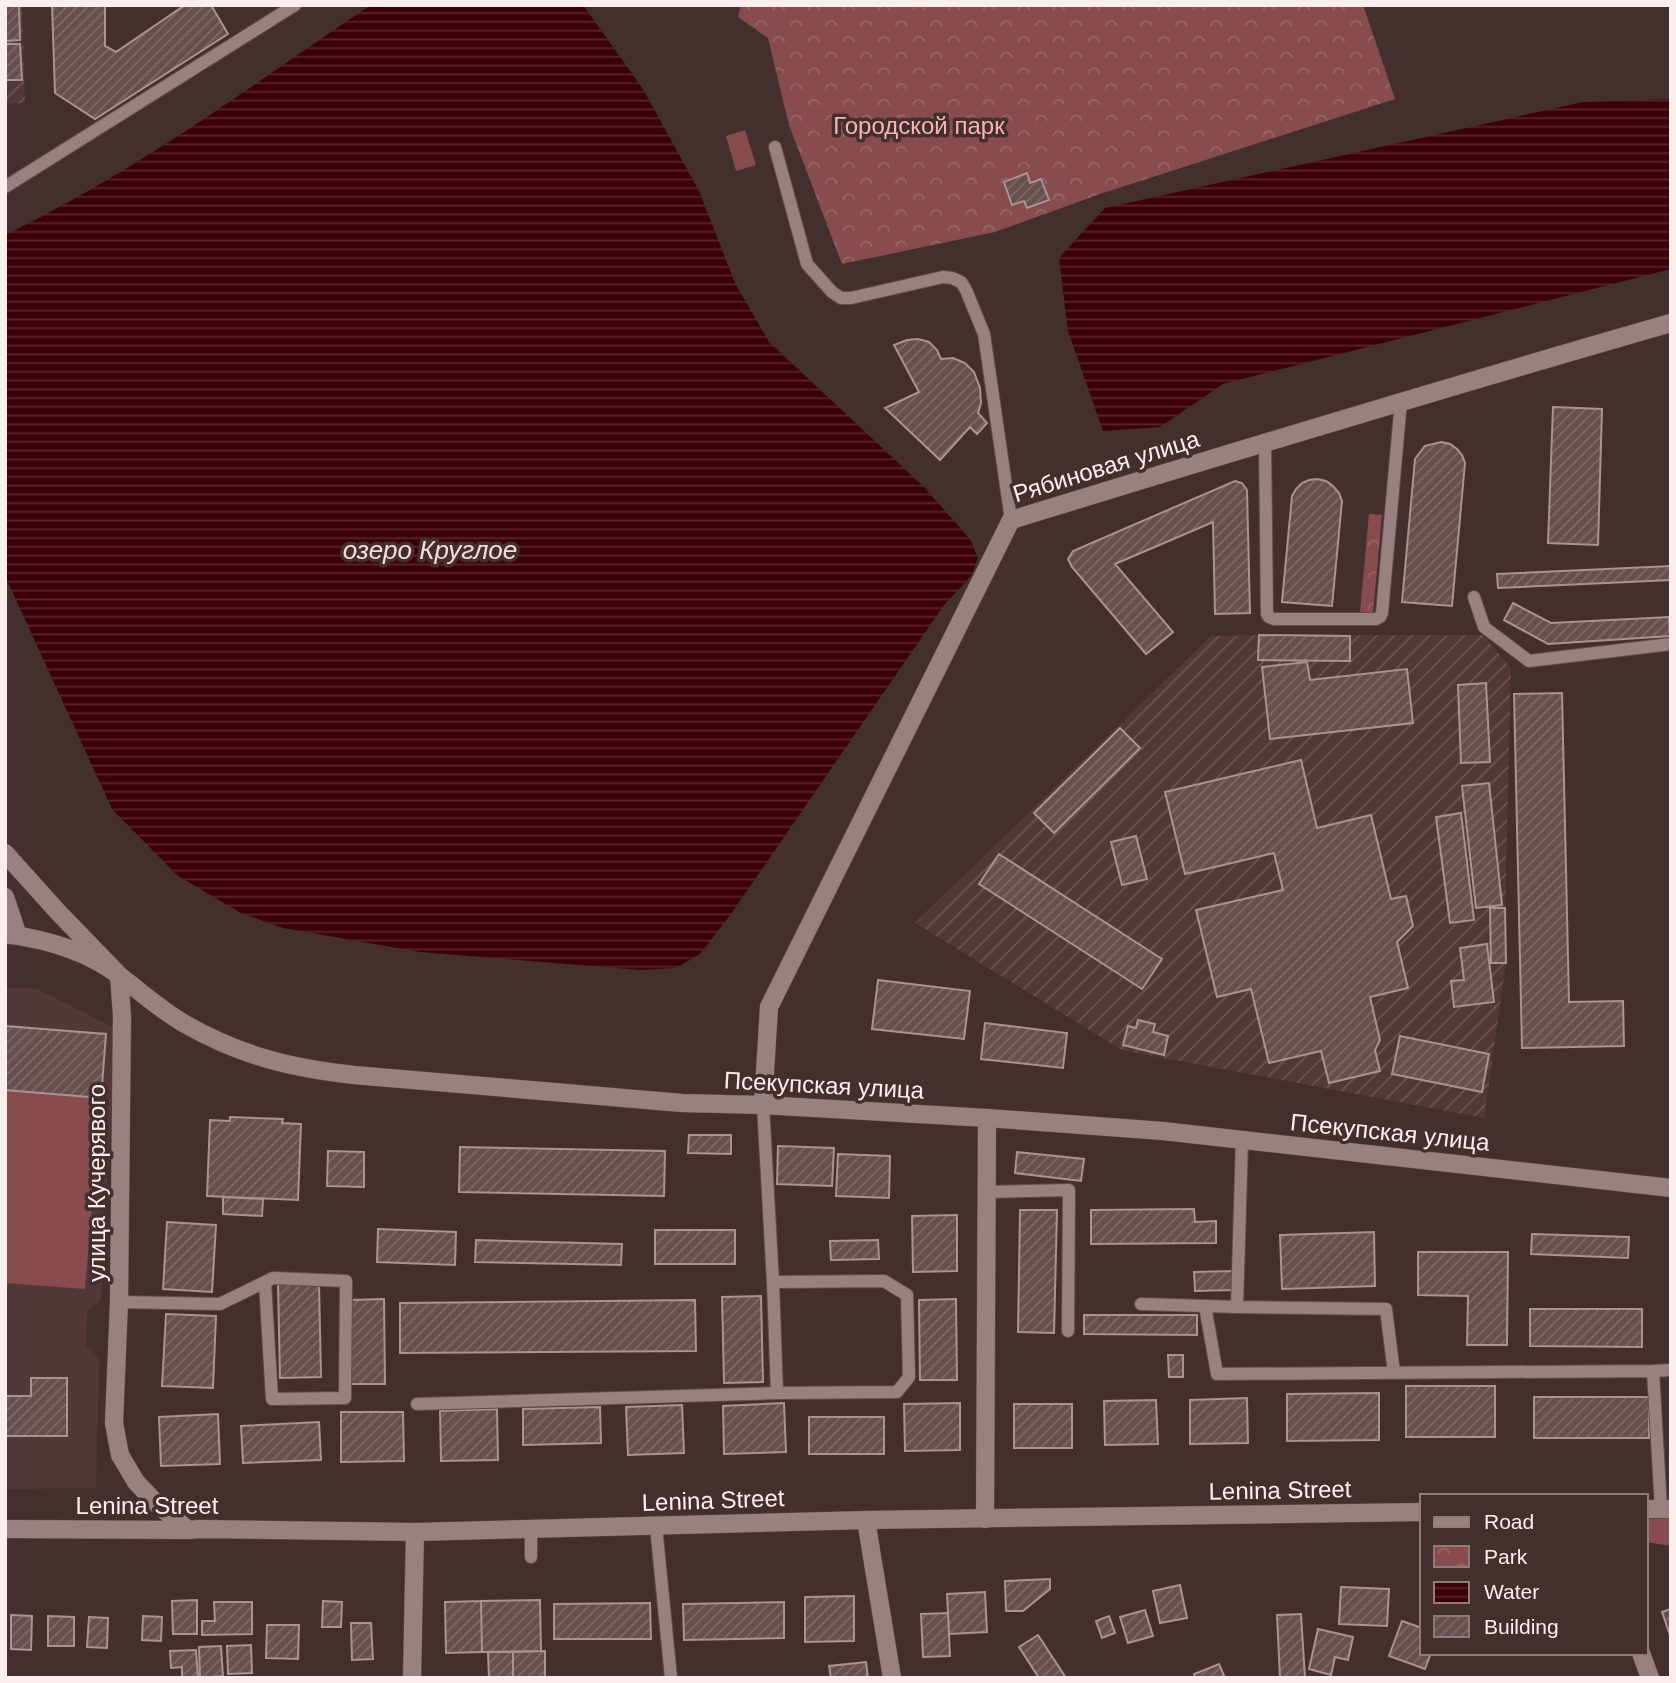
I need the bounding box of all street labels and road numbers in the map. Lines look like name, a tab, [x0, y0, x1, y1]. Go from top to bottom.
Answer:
street label: Рябиновая улица	[1010, 425, 1203, 507]
street label: Псекупская улица	[723, 1066, 925, 1104]
street label: улица Кучерявого	[83, 1084, 110, 1282]
street label: Псекупская улица	[1289, 1108, 1492, 1156]
street label: Lenina Street	[1208, 1475, 1352, 1505]
street label: Lenina Street	[641, 1484, 785, 1516]
street label: Lenina Street	[76, 1492, 219, 1519]

